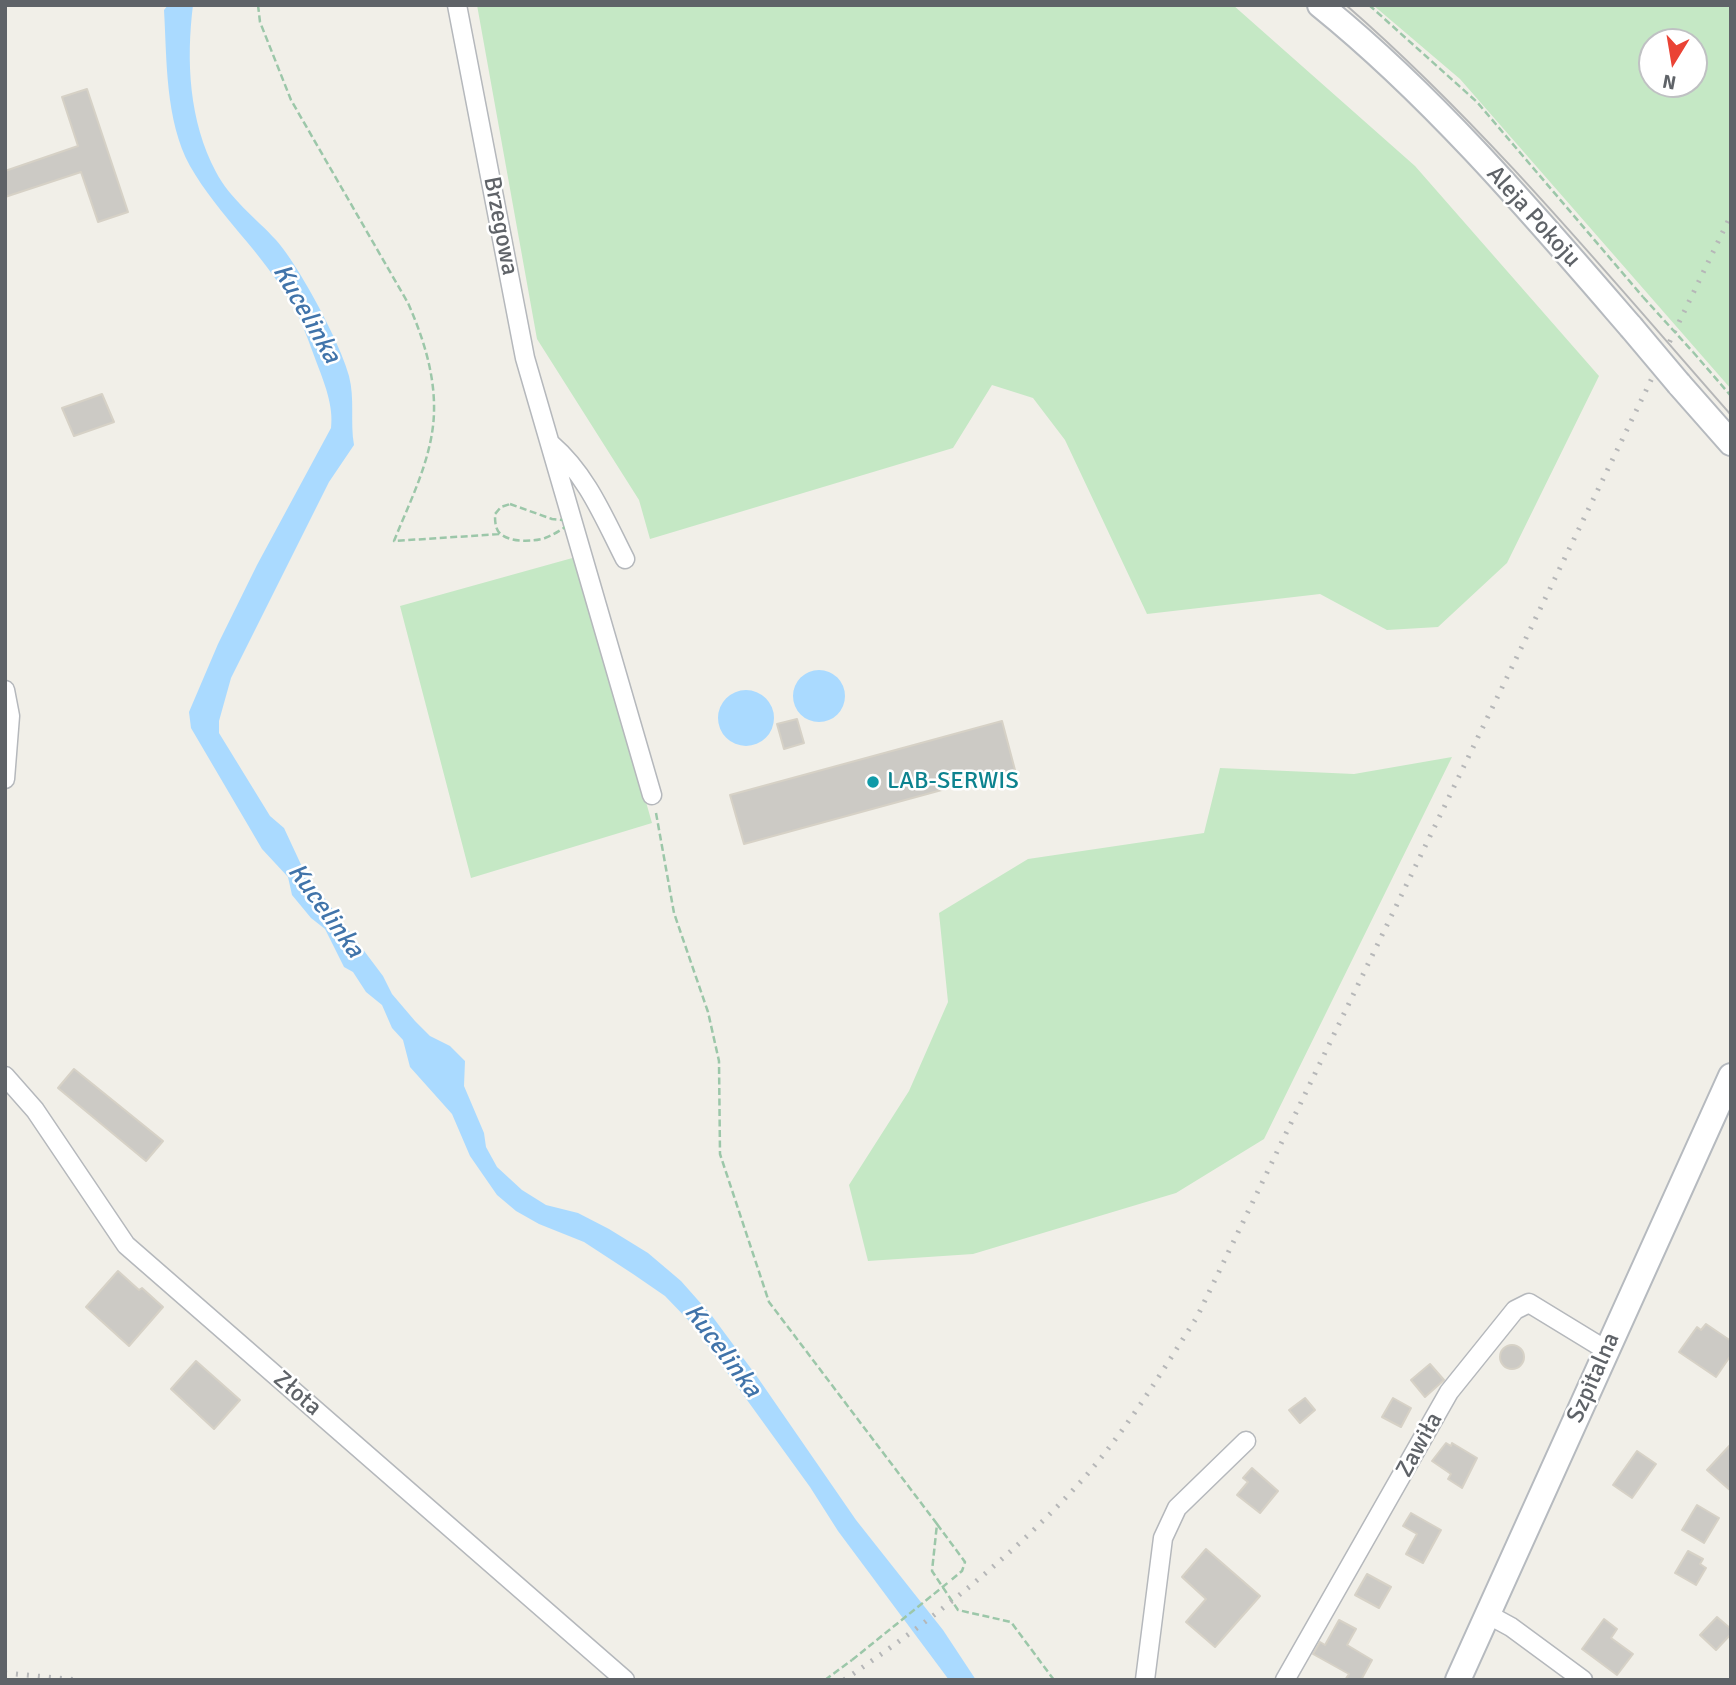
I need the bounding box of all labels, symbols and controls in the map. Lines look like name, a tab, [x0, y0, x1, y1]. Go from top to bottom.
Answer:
north arrow	[1638, 28, 1708, 98]
text: N	[1661, 69, 1678, 95]
street label: Aleja Pokoju	[1480, 160, 1586, 274]
street label: Brzegowa	[476, 174, 524, 278]
water label: Kucelinka	[265, 259, 347, 369]
place label: LAB-SERWIS	[887, 768, 1019, 796]
marker: LAB-SERWIS	[865, 774, 881, 790]
water label: Kucelinka	[280, 858, 370, 964]
water label: Kucelinka	[677, 1298, 767, 1404]
street label: Szpitalna	[1561, 1328, 1627, 1428]
street label: Złota	[267, 1365, 327, 1423]
street label: Zawiła	[1391, 1408, 1449, 1482]

